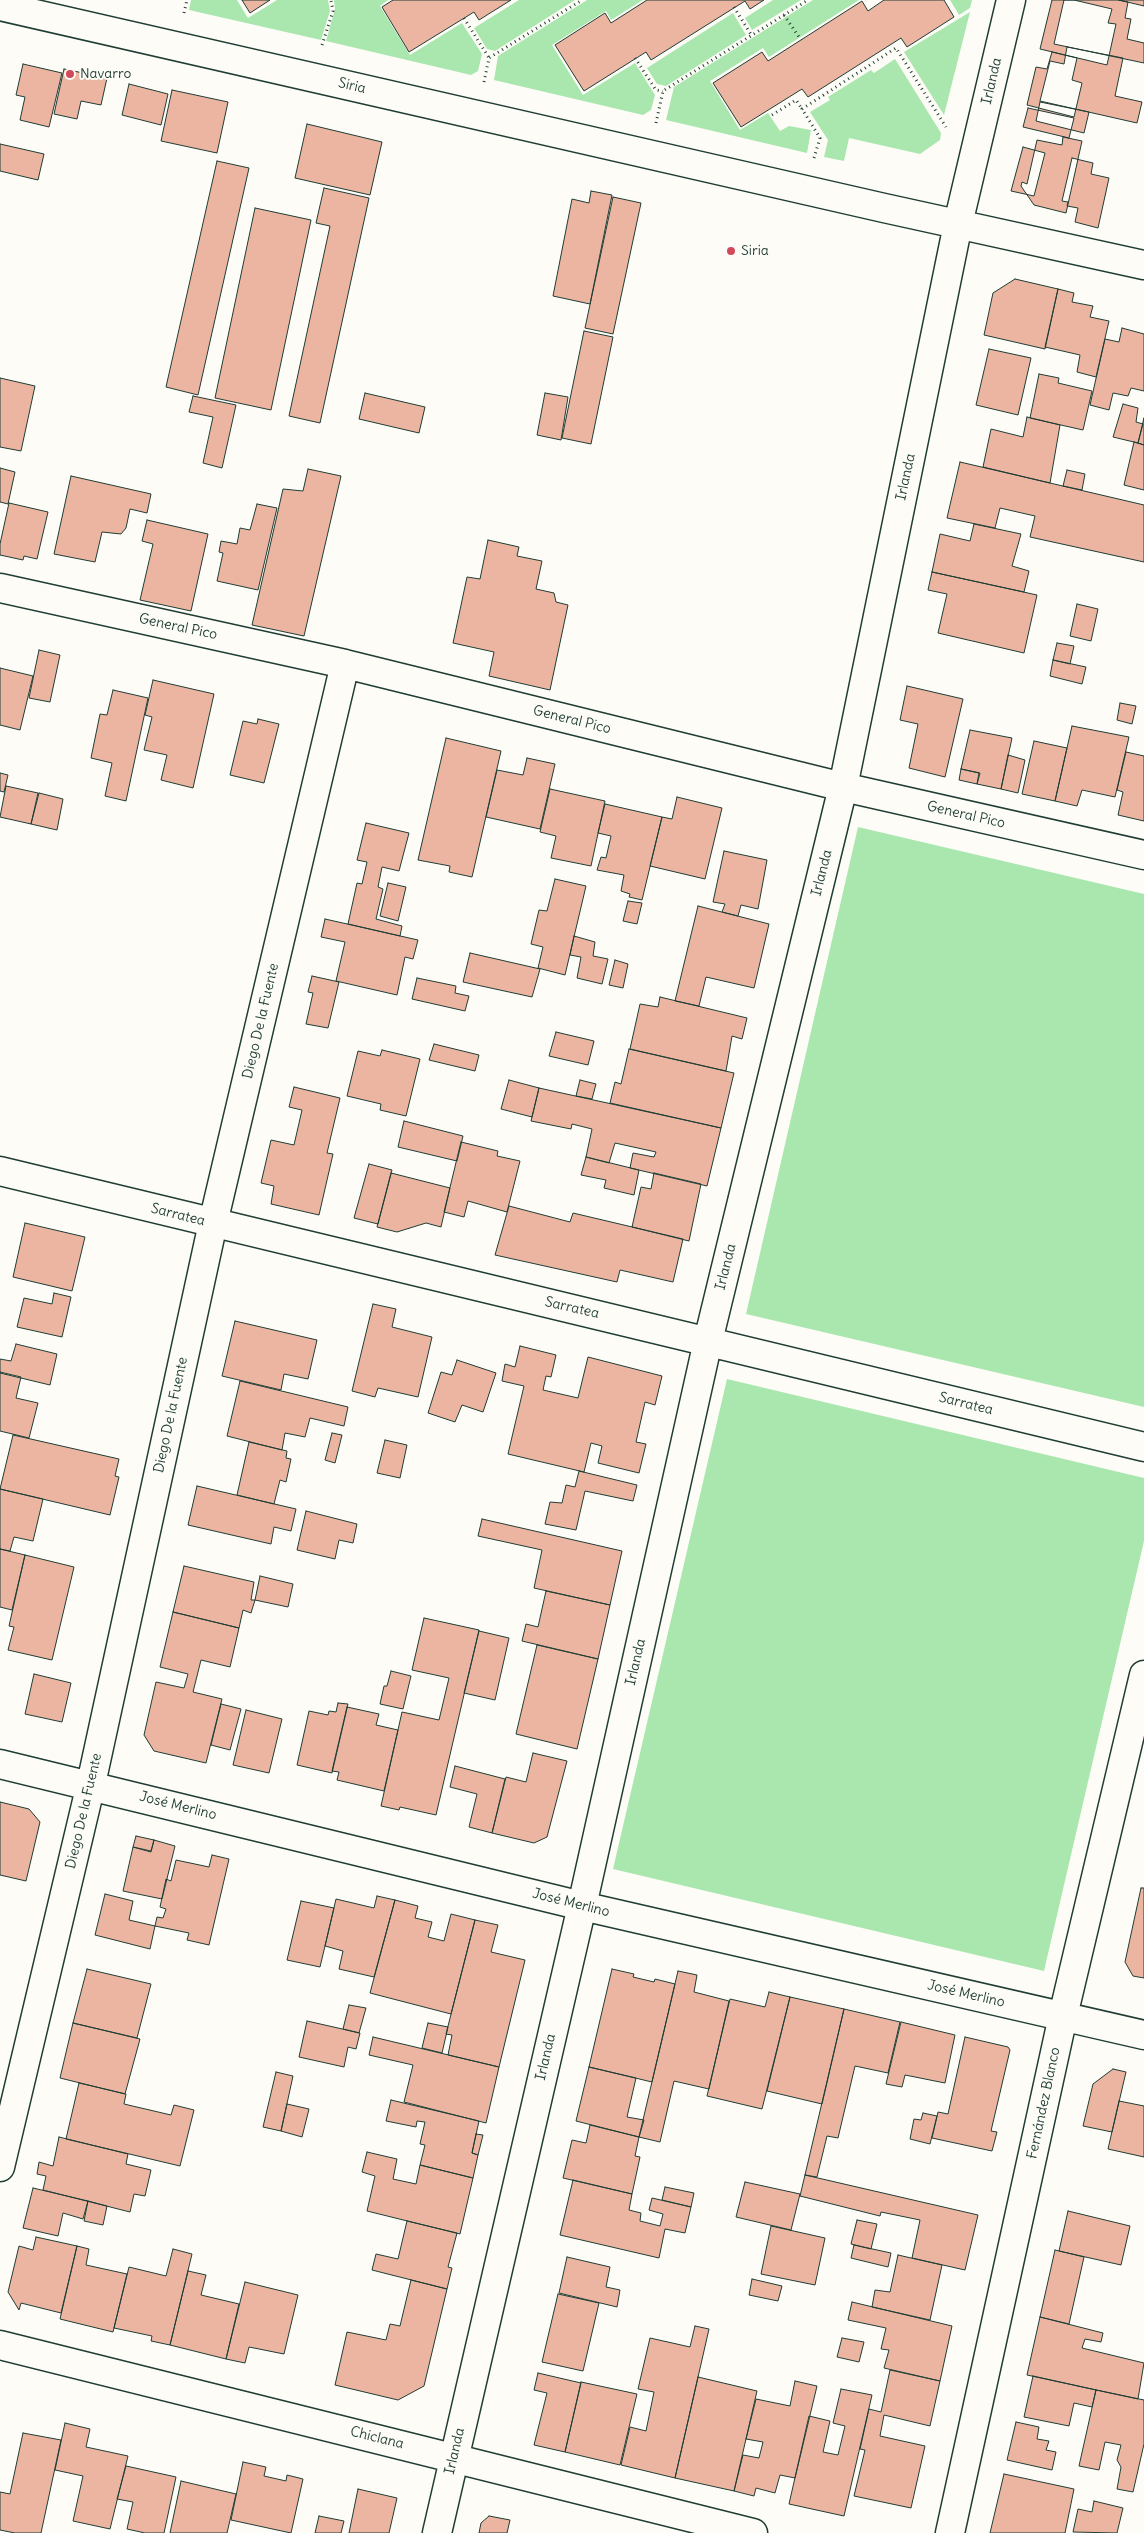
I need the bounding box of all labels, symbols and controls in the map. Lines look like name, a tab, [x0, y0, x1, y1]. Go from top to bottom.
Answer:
street label: Irlanda	[979, 56, 1005, 106]
place label: Navarro	[80, 66, 131, 82]
marker: Navarro	[64, 68, 76, 80]
street label: Siria	[337, 75, 367, 97]
place label: Siria	[741, 243, 769, 259]
marker: Siria	[725, 245, 737, 257]
street label: Irlanda	[893, 452, 919, 502]
street label: General Pico	[137, 610, 219, 644]
street label: General Pico	[531, 702, 613, 738]
street label: General Pico	[925, 798, 1007, 832]
street label: Irlanda	[808, 848, 836, 898]
street label: Diego De la Fuente	[240, 962, 282, 1080]
street label: Sarratea	[149, 1200, 207, 1230]
street label: Irlanda	[712, 1242, 740, 1292]
street label: Sarratea	[543, 1294, 601, 1322]
street label: Diego De la Fuente	[151, 1356, 191, 1474]
street label: Sarratea	[937, 1389, 995, 1419]
street label: Irlanda	[623, 1637, 649, 1687]
street label: Diego De la Fuente	[63, 1752, 105, 1870]
street label: José Merlino	[138, 1788, 218, 1824]
street label: José Merlino	[531, 1885, 611, 1921]
street label: José Merlino	[926, 1977, 1006, 2011]
street label: Irlanda	[533, 2032, 559, 2082]
street label: Fernández Blanco	[1024, 2046, 1064, 2160]
street label: Chiclana	[348, 2423, 406, 2453]
street label: Irlanda	[442, 2426, 468, 2476]

